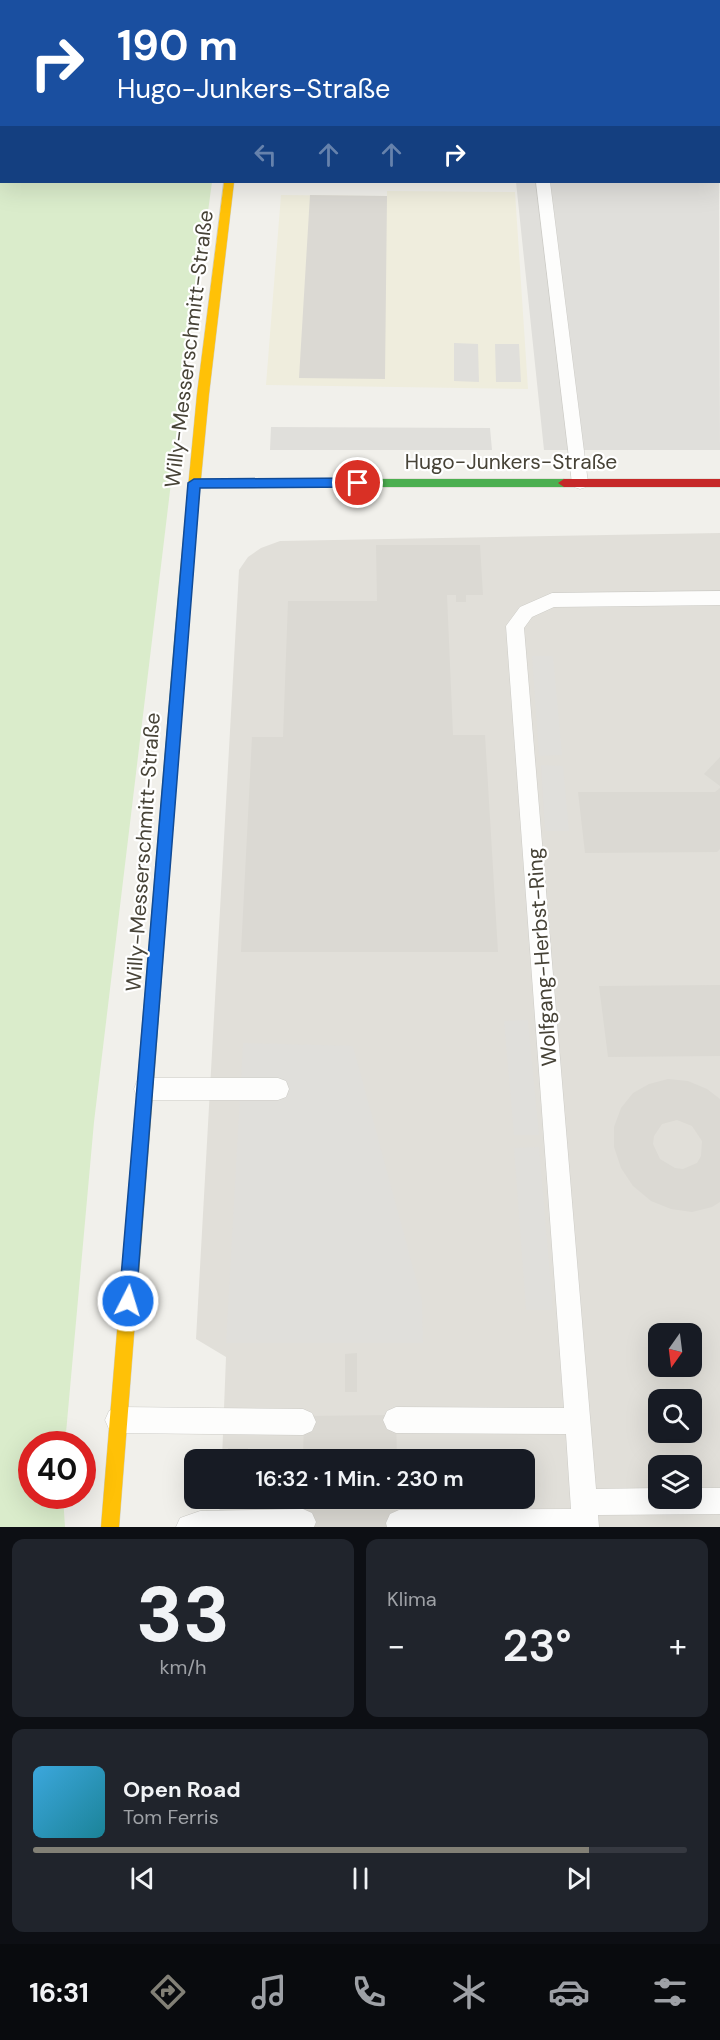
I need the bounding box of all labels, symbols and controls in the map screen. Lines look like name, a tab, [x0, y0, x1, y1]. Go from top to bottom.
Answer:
text: 190 m	[117, 18, 238, 73]
icon: right	[18, 24, 96, 102]
text: Hugo-Junkers-Straße	[117, 71, 390, 106]
icon: left	[249, 138, 282, 171]
icon: ahead	[312, 138, 345, 171]
icon: ahead	[375, 138, 408, 171]
icon: right	[438, 138, 471, 171]
street label: Willy-Messerschmitt-Straße	[158, 209, 220, 489]
street label: Hugo-Junkers-Straße	[405, 448, 617, 476]
pin	[332, 457, 383, 508]
icon: arrive	[341, 466, 374, 499]
street label: Willy-Messerschmitt-Straße	[119, 712, 167, 992]
street label: Wolfgang-Herbst-Ring	[520, 846, 564, 1067]
position arrow	[96, 1269, 160, 1333]
north arrow	[648, 1323, 702, 1377]
map controls	[648, 1323, 702, 1509]
button: search	[648, 1389, 702, 1443]
speed limit sign: 40	[18, 1431, 96, 1509]
button: layers	[648, 1455, 702, 1509]
text: 16:32 · 1 Min. · 230 m	[255, 1464, 464, 1493]
text: 33	[136, 1564, 230, 1665]
text: Klima	[387, 1586, 437, 1612]
text: 23°	[503, 1616, 572, 1675]
text: −	[387, 1624, 405, 1667]
text: +	[669, 1624, 687, 1667]
text: km/h	[159, 1654, 207, 1680]
text: Open Road	[123, 1775, 241, 1804]
text: Tom Ferris	[123, 1804, 219, 1830]
icon: previous	[126, 1862, 159, 1895]
icon: pause	[344, 1862, 377, 1895]
icon: next	[562, 1862, 595, 1895]
icon: directions	[147, 1971, 189, 2013]
icon: music	[248, 1971, 290, 2013]
icon: phone	[348, 1971, 390, 2013]
icon: climate	[448, 1971, 490, 2013]
icon: car	[548, 1971, 590, 2013]
icon: filters	[649, 1971, 691, 2013]
text: 16:31	[29, 1975, 89, 2010]

